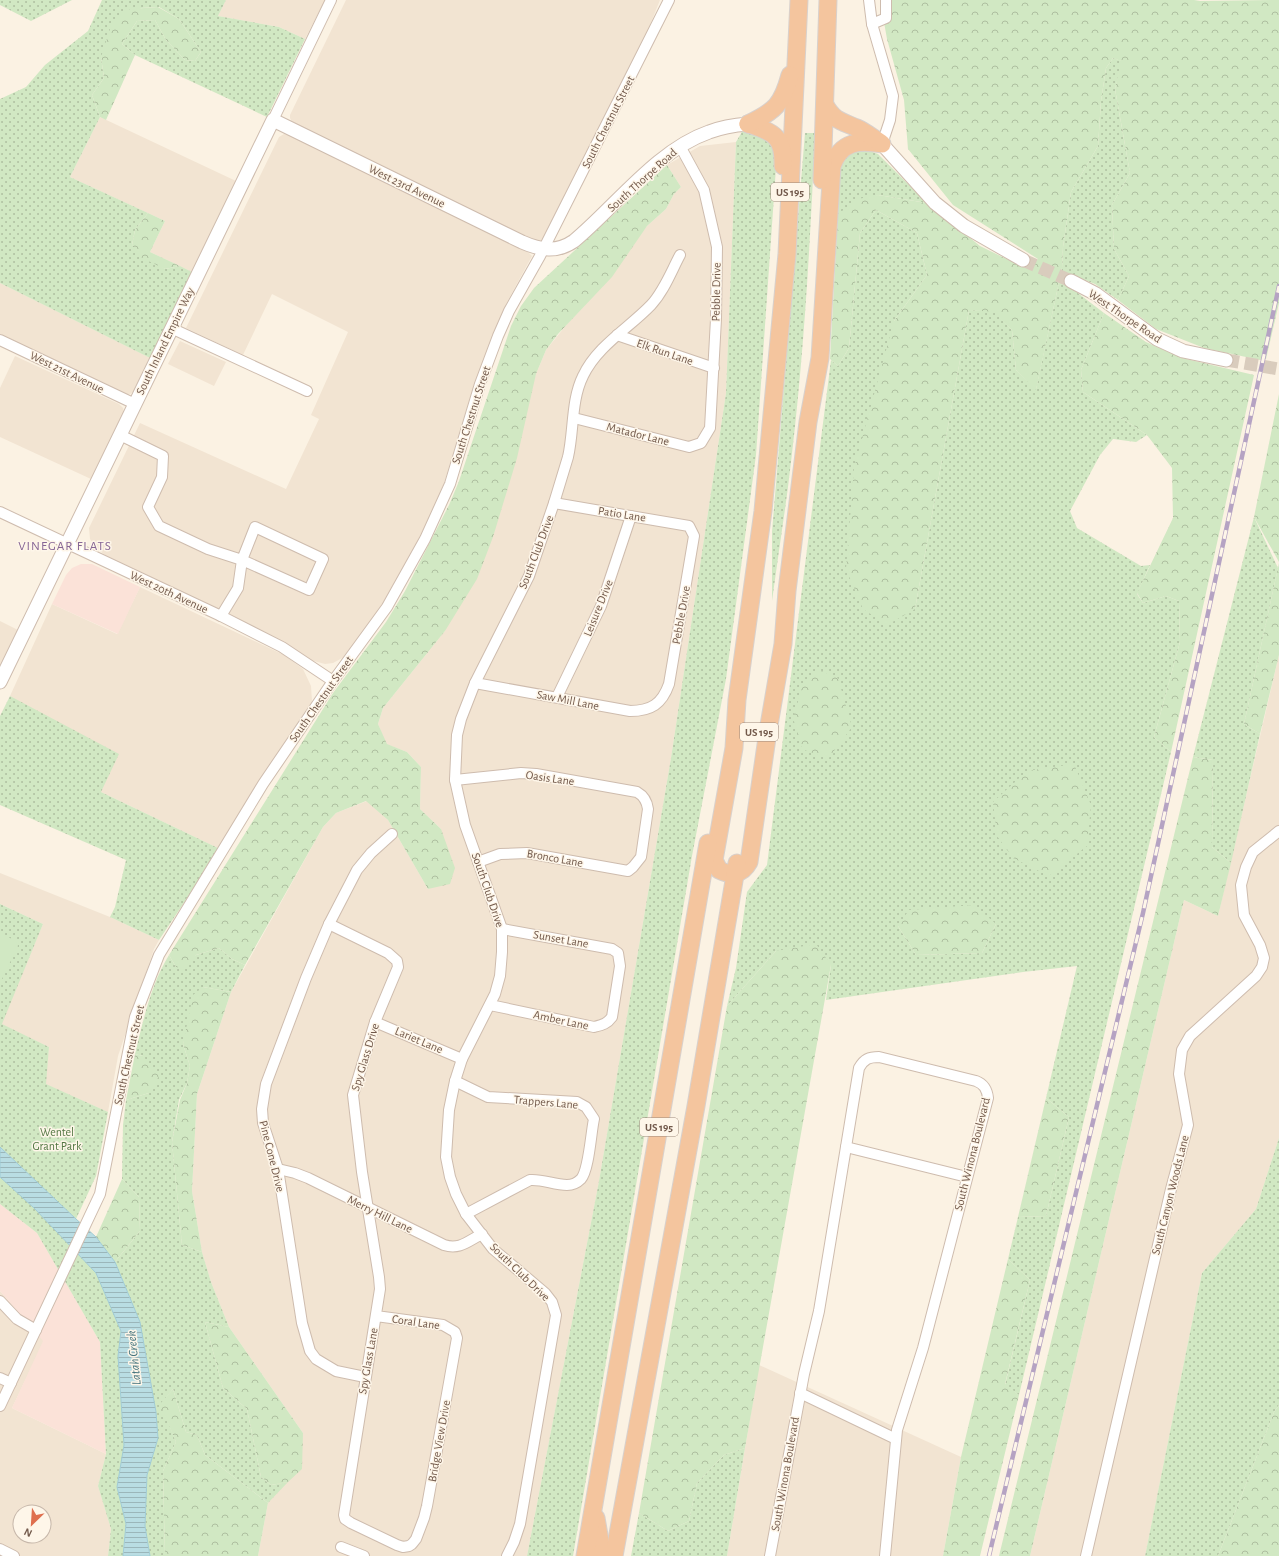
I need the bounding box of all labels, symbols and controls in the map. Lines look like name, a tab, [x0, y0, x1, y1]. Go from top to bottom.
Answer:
street label: South Chestnut Street	[579, 74, 637, 170]
street label: South Thorpe Road	[605, 146, 679, 214]
street label: West 23rd Avenue	[367, 162, 447, 210]
road number: US 195	[771, 183, 809, 201]
street label: Pebble Drive	[709, 262, 723, 322]
street label: South Inland Empire Way	[134, 285, 197, 397]
street label: West Thorpe Road	[1086, 287, 1164, 345]
street label: Elk Run Lane	[635, 337, 695, 367]
street label: West 21st Avenue	[28, 349, 106, 395]
street label: South Chestnut Street	[450, 364, 493, 465]
street label: Matador Lane	[605, 420, 671, 448]
street label: Patio Lane	[597, 504, 647, 524]
street label: South Club Drive	[516, 513, 556, 591]
district label: VINEGAR FLATS	[18, 540, 112, 553]
street label: West 20th Avenue	[128, 569, 210, 615]
street label: Leisure Drive	[581, 578, 615, 638]
street label: Pebble Drive	[670, 585, 692, 645]
street label: South Chestnut Street	[287, 654, 355, 744]
street label: Saw Mill Lane	[536, 688, 600, 712]
road number: US 195	[740, 723, 778, 741]
street label: Oasis Lane	[525, 769, 575, 787]
street label: Bronco Lane	[526, 847, 584, 869]
street label: South Club Drive	[470, 851, 506, 929]
street label: Sunset Lane	[532, 928, 590, 950]
street label: South Chestnut Street	[112, 1004, 146, 1106]
street label: Amber Lane	[532, 1008, 590, 1032]
street label: Spy Glass Drive	[349, 1022, 382, 1093]
street label: Lariet Lane	[393, 1025, 445, 1055]
street label: Trappers Lane	[513, 1093, 579, 1111]
street label: South Winona Boulevard	[952, 1096, 992, 1212]
road number: US 195	[640, 1118, 678, 1136]
street label: Pine Cone Drive	[257, 1119, 287, 1193]
park label: Wentel Grant Park	[33, 1126, 82, 1152]
street label: South Canyon Woods Lane	[1149, 1134, 1192, 1256]
street label: Merry Hill Lane	[345, 1193, 415, 1236]
street label: South Club Drive	[488, 1241, 552, 1303]
street label: Coral Lane	[391, 1313, 441, 1331]
street label: Spy Glass Lane	[356, 1327, 381, 1395]
water label: Latah Creek	[125, 1330, 144, 1386]
street label: Bridge View Drive	[426, 1399, 452, 1483]
street label: South Winona Boulevard	[769, 1416, 801, 1532]
north arrow	[12, 1504, 52, 1544]
text: N	[22, 1526, 34, 1539]

